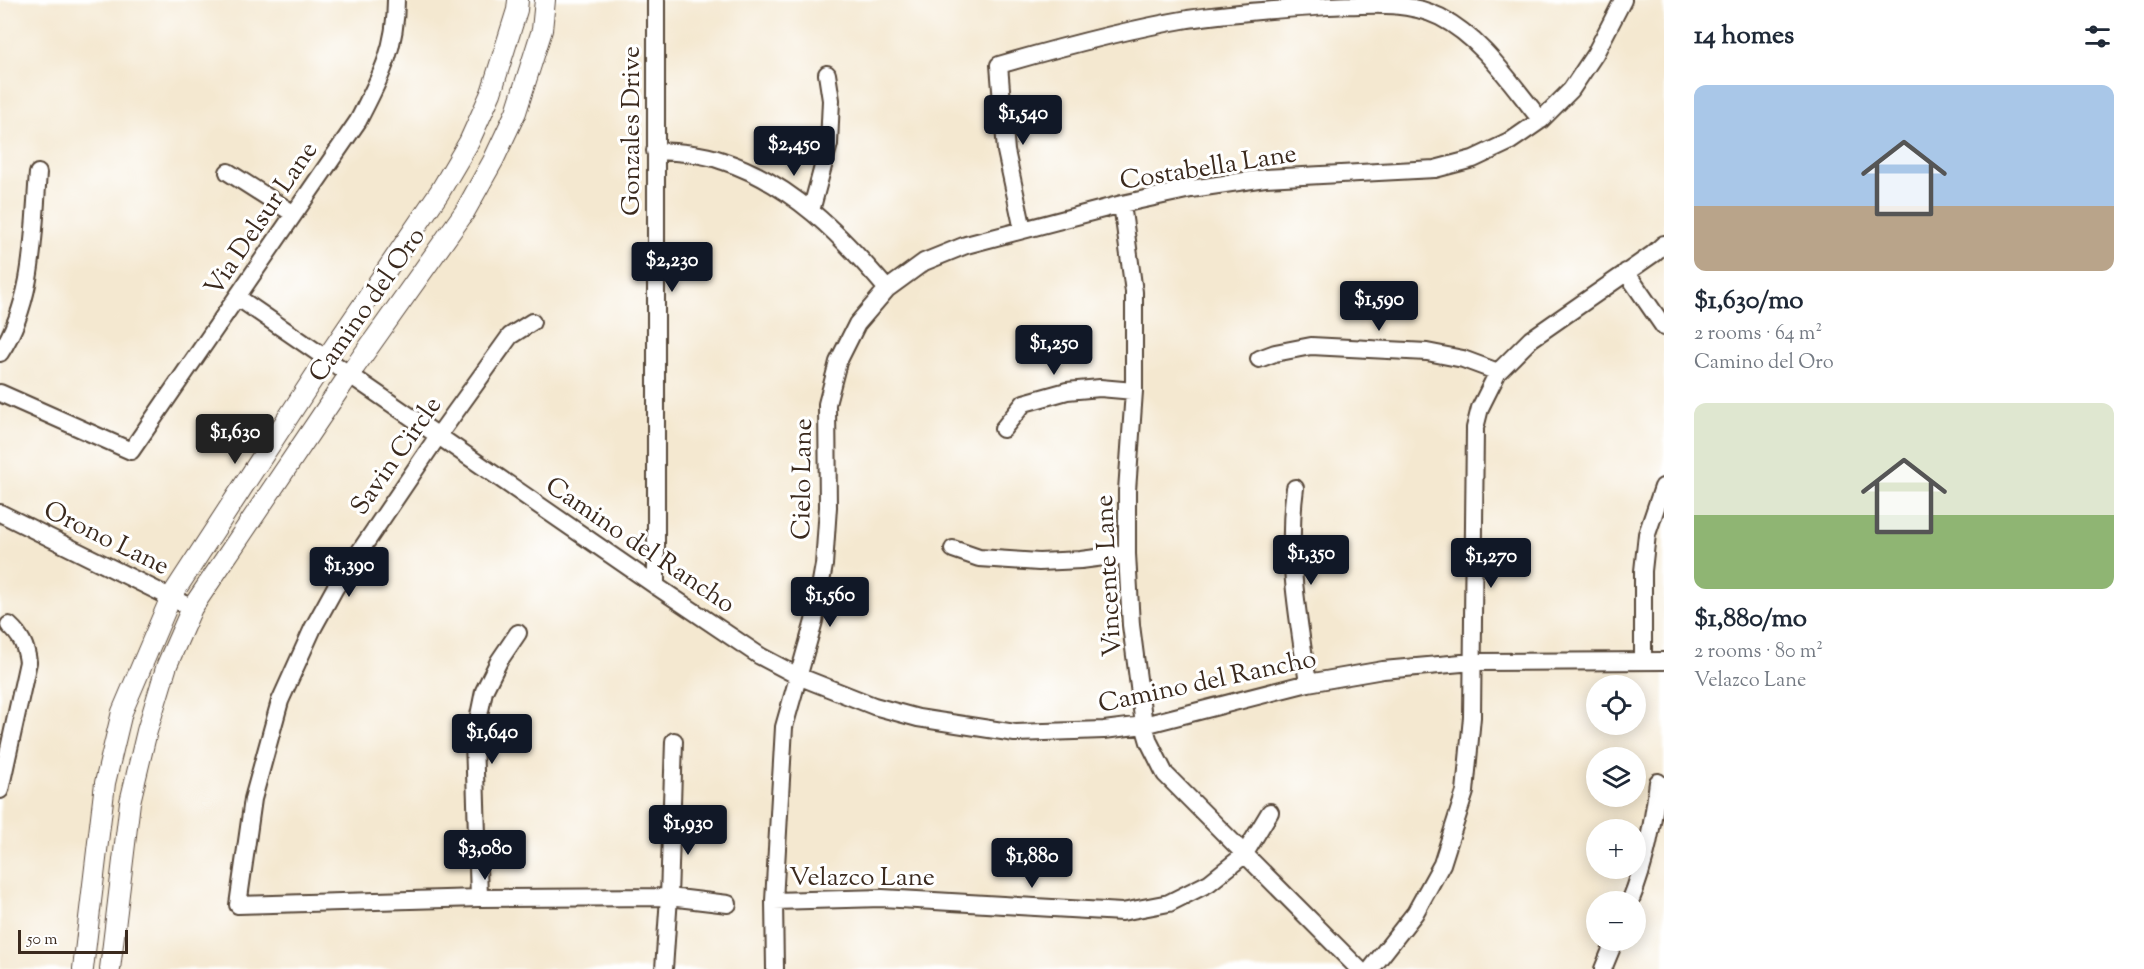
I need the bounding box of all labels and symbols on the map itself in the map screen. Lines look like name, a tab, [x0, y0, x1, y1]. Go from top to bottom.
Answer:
street label: Gonzales Drive	[614, 46, 651, 216]
pin: $1,540	[974, 95, 1072, 146]
pin: $2,450	[745, 126, 843, 177]
street label: Via Delsur Lane	[197, 135, 328, 304]
street label: Costabella Lane	[1117, 136, 1299, 201]
street label: Camino del Oro	[301, 220, 435, 390]
pin: $2,230	[623, 242, 721, 293]
pin: $1,590	[1330, 281, 1428, 332]
pin: $1,250	[1005, 325, 1103, 376]
street label: Savin Circle	[343, 390, 452, 523]
pin: $1,630	[186, 414, 284, 465]
street label: Cielo Lane	[784, 418, 823, 540]
street label: Camino del Rancho	[537, 469, 742, 624]
street label: Orono Lane	[37, 493, 175, 586]
street label: Vincente Lane	[1087, 494, 1132, 658]
pin: $1,350	[1262, 535, 1360, 586]
pin: $1,270	[1442, 538, 1540, 589]
pin: $1,390	[300, 547, 398, 598]
pin: $1,560	[781, 577, 879, 628]
street label: Camino del Rancho	[1095, 641, 1320, 724]
pin: $1,640	[443, 714, 541, 765]
pin: $1,930	[639, 805, 737, 856]
pin: $3,080	[436, 830, 534, 881]
pin: $1,880	[983, 838, 1081, 889]
street label: Velazco Lane	[789, 860, 935, 897]
scale bar	[18, 927, 128, 954]

